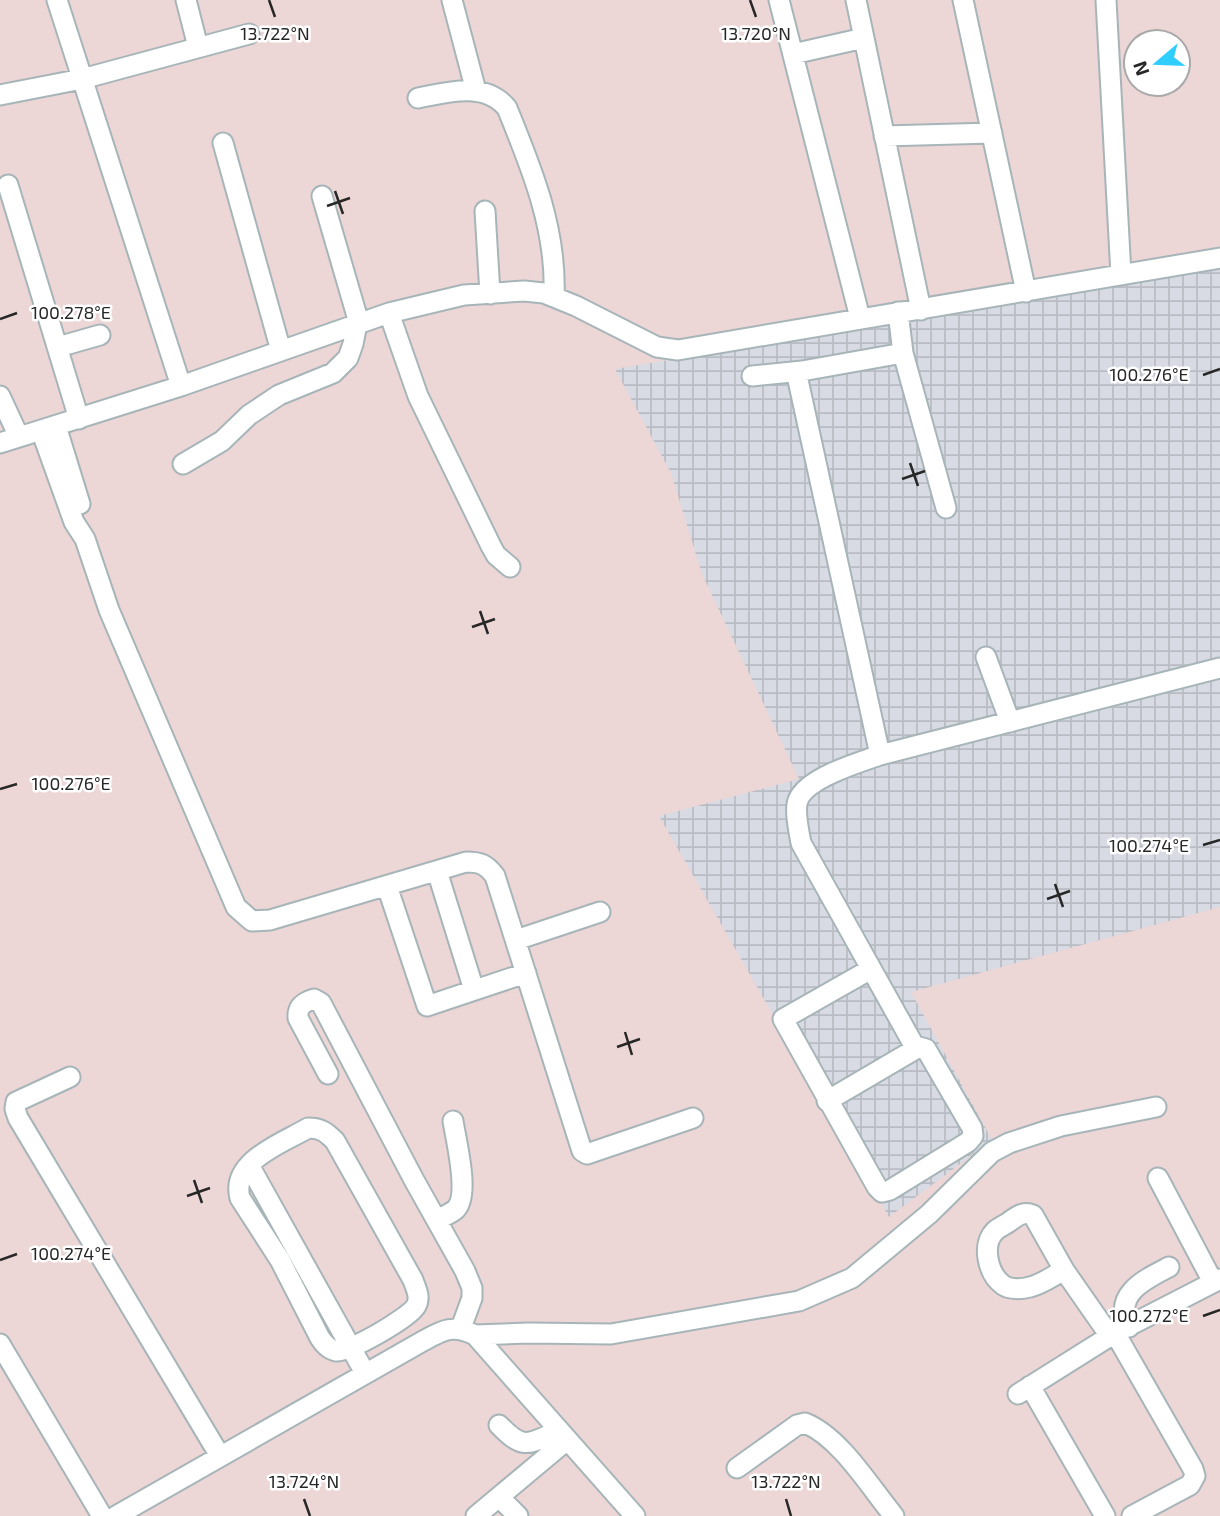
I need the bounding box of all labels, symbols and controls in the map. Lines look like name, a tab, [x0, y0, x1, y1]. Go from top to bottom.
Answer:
text: 13.722°N	[240, 22, 310, 44]
text: 13.720°N	[721, 22, 791, 44]
north arrow	[1122, 28, 1192, 98]
text: N	[1127, 58, 1154, 79]
text: 100.278°E	[31, 301, 111, 323]
text: 100.276°E	[1109, 363, 1189, 385]
text: 100.276°E	[31, 772, 111, 794]
text: 100.274°E	[1109, 834, 1189, 856]
text: 100.274°E	[31, 1242, 111, 1264]
text: 100.272°E	[1109, 1304, 1189, 1326]
text: 13.724°N	[269, 1470, 339, 1492]
text: 13.722°N	[751, 1470, 821, 1492]

